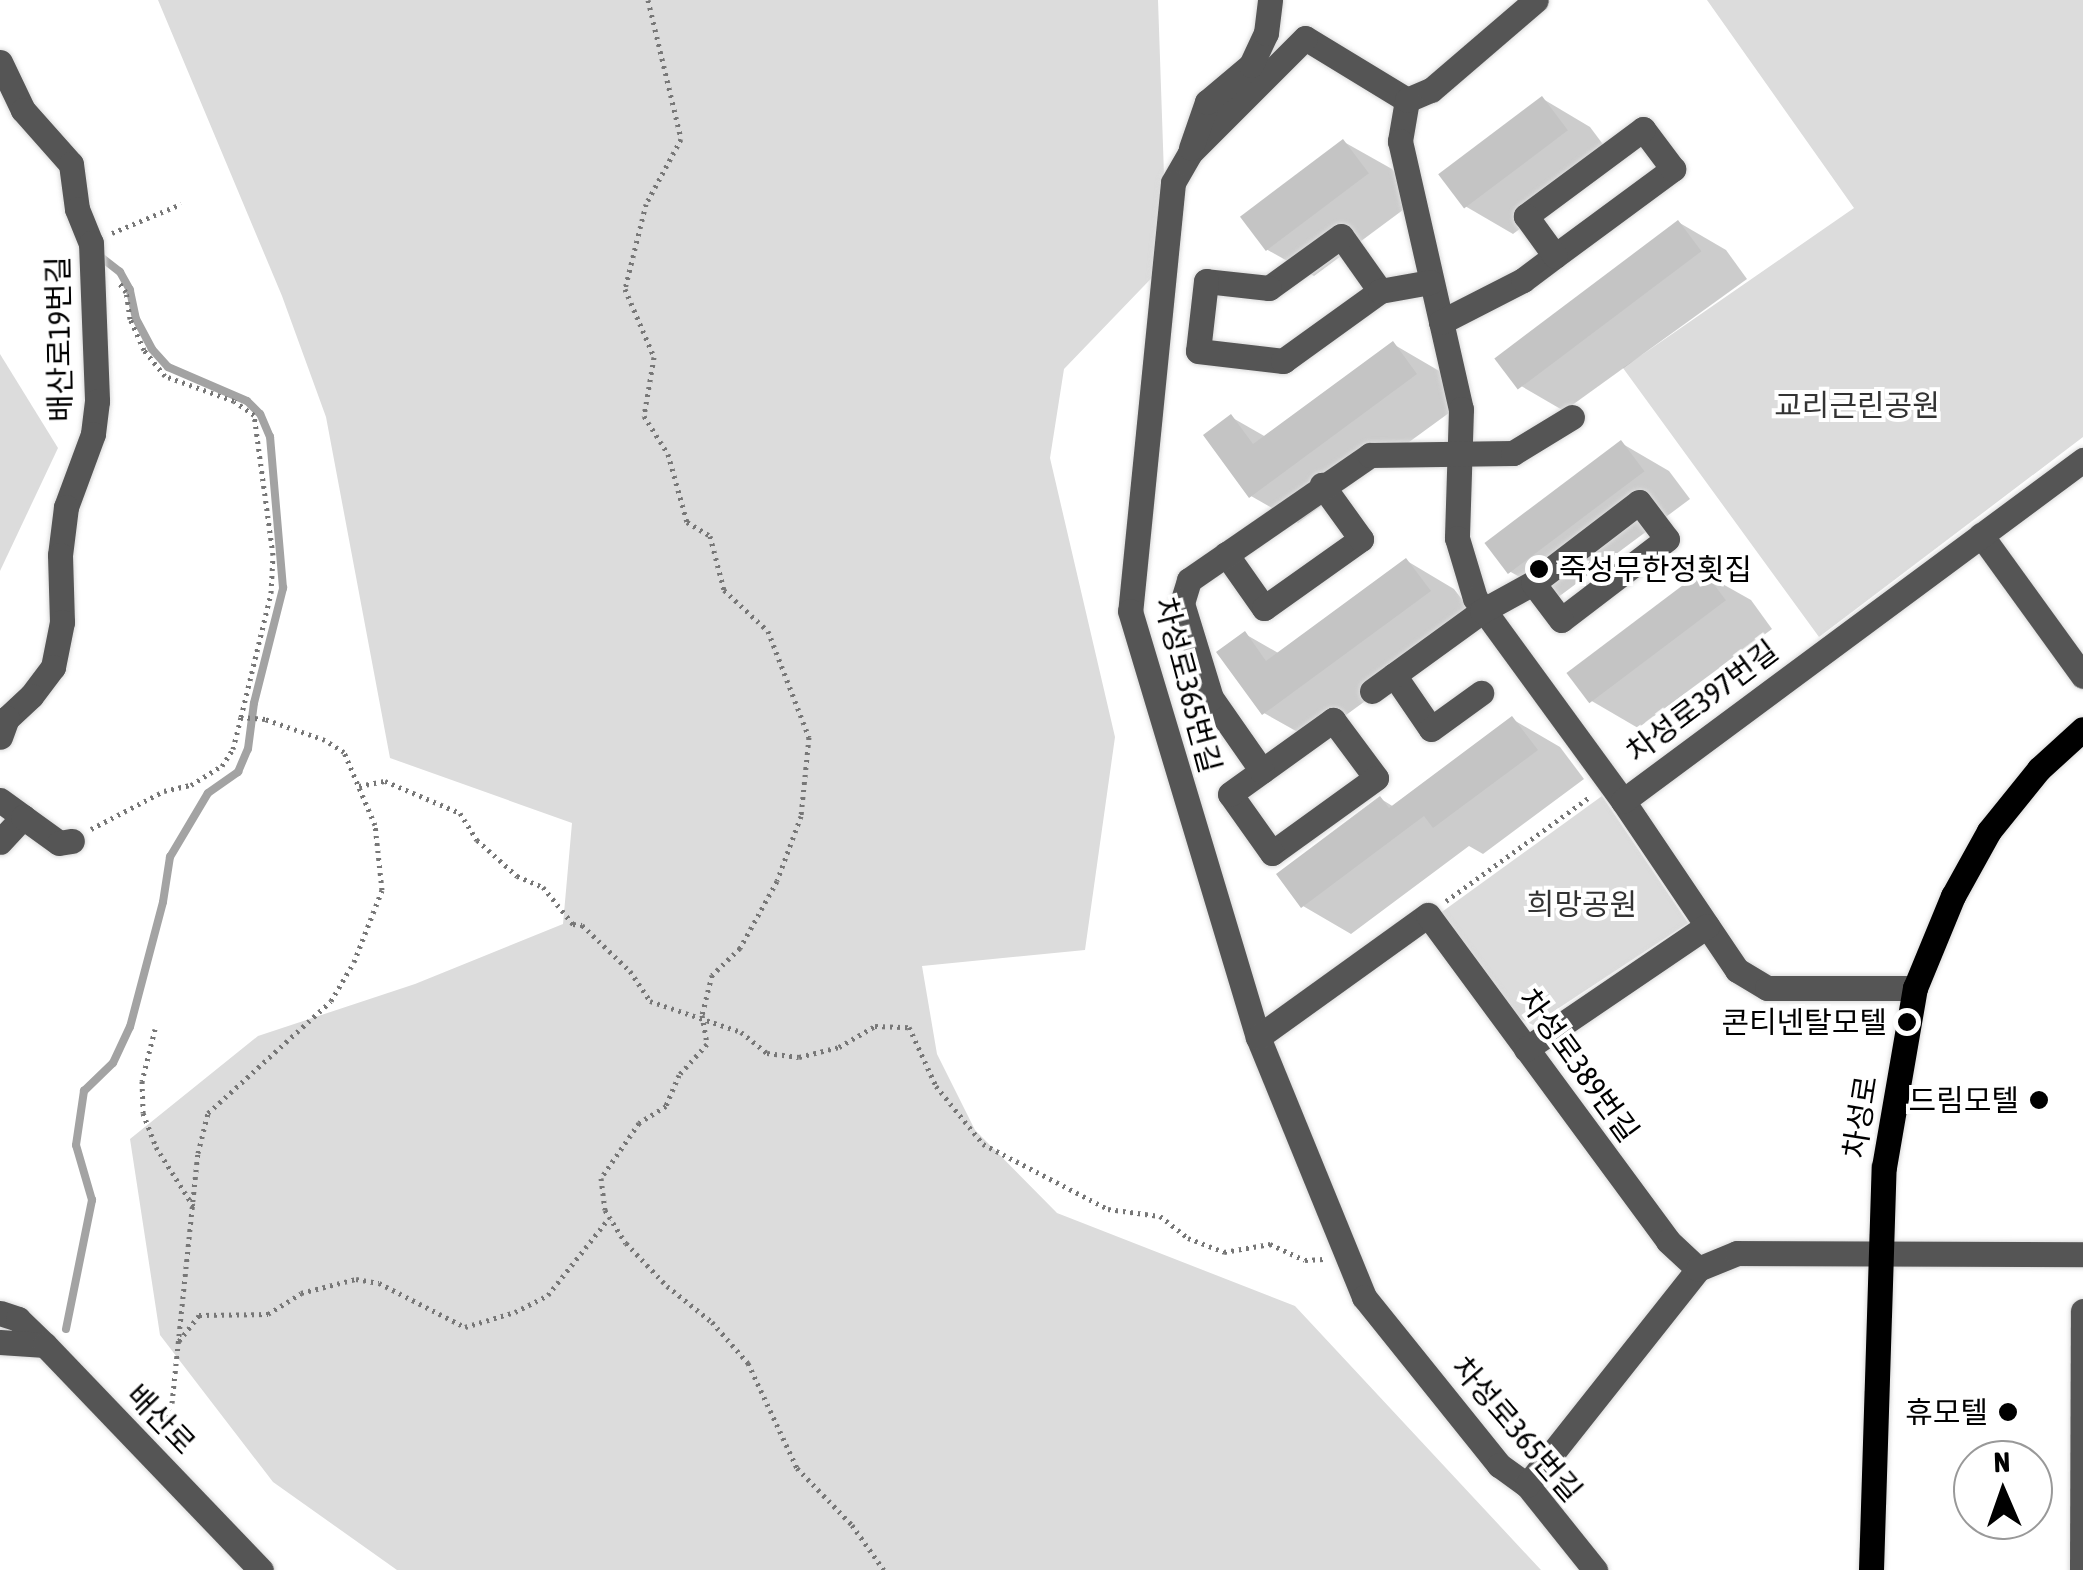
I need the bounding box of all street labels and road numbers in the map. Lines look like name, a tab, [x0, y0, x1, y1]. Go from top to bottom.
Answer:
street label: 배산로19번길	[40, 256, 78, 422]
street label: 차성로365번길	[1147, 593, 1229, 777]
street label: 차성로397번길	[1619, 632, 1785, 770]
street label: 차성로389번길	[1511, 981, 1647, 1149]
street label: 차성로	[1836, 1073, 1884, 1161]
street label: 차성로365번길	[1444, 1349, 1590, 1509]
street label: 배산로	[119, 1377, 203, 1461]

